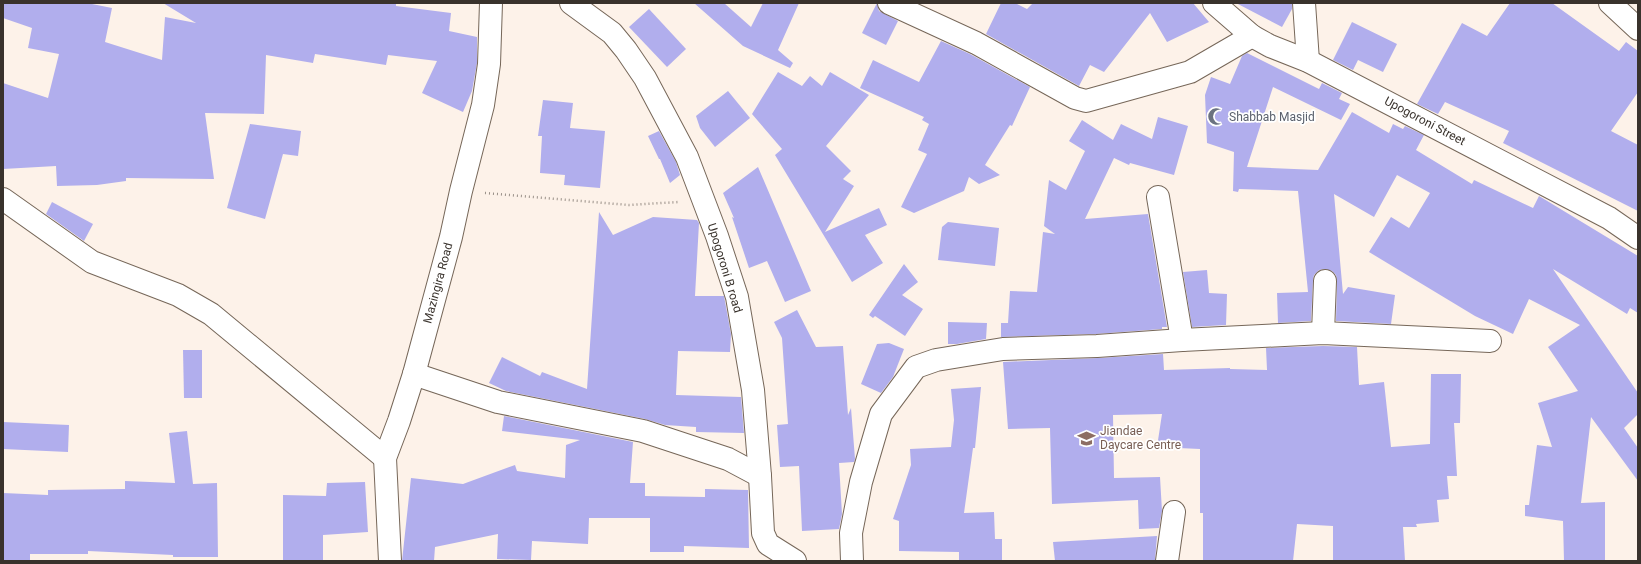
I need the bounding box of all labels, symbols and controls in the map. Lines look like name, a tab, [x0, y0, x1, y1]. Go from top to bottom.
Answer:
street label: Upogoroni Street	[1382, 94, 1468, 148]
mosque icon: Shabbab Masjid	[1206, 107, 1226, 127]
place label: Shabbab Masjid	[1229, 110, 1315, 124]
street label: Upogoroni B road	[705, 222, 745, 314]
street label: Mazingira Road	[420, 241, 456, 325]
place label: Jiandae Daycare Centre	[1100, 424, 1181, 452]
school or university icon: Jiandae Daycare Centre	[1077, 428, 1097, 448]

